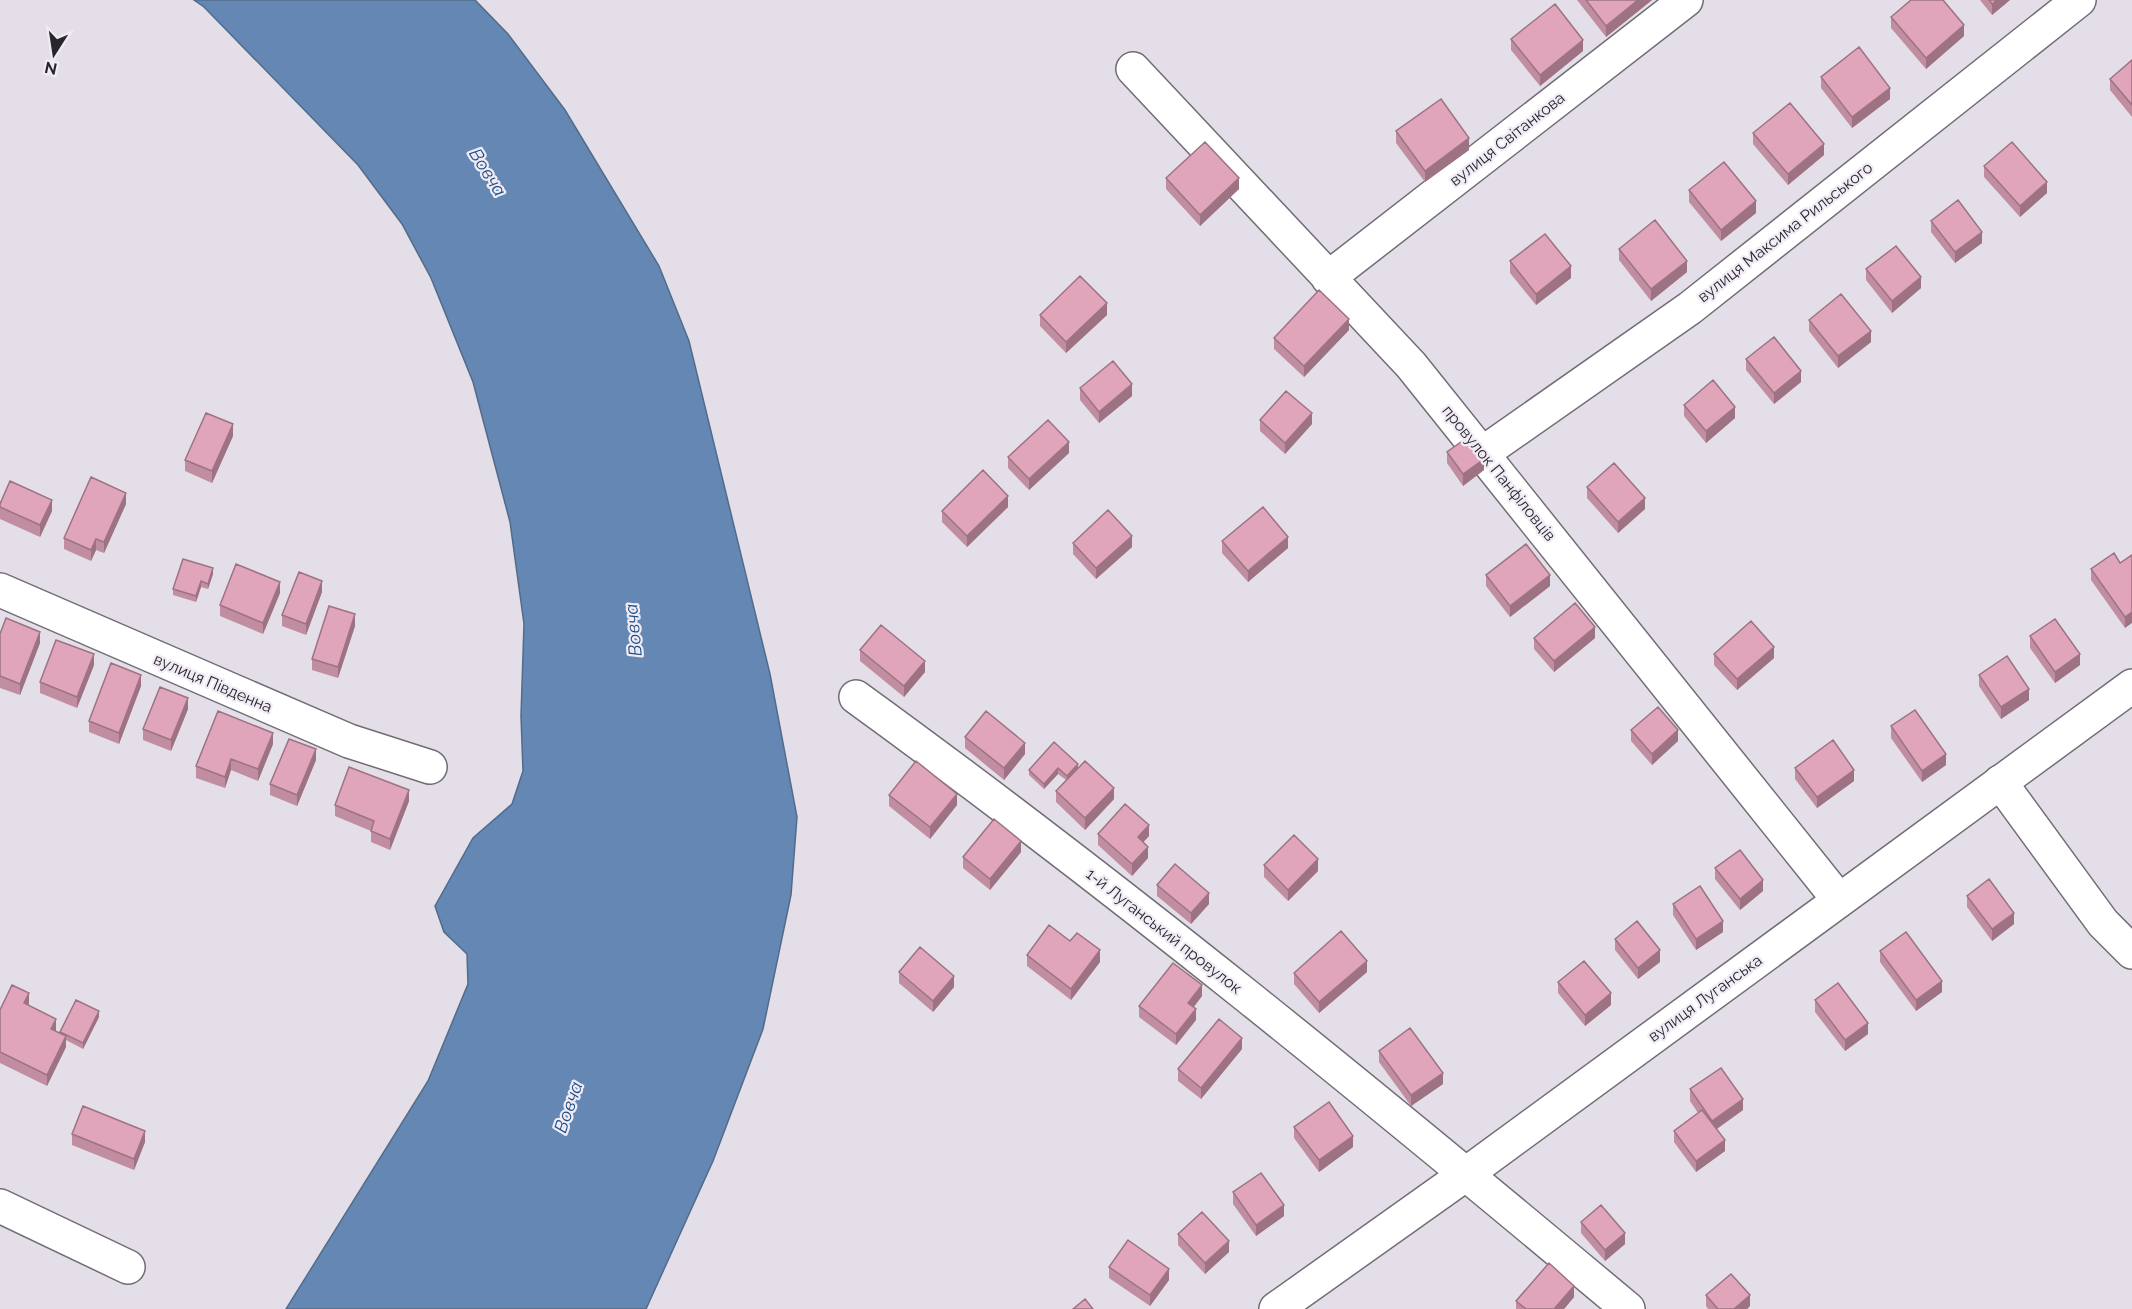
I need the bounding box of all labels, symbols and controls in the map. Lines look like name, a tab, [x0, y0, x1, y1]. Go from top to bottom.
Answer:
north arrow	[24, 24, 84, 84]
text: N	[43, 58, 59, 79]
street label: вулиця Світанкова	[1446, 88, 1568, 190]
water label: Вовча	[465, 144, 511, 200]
street label: вулиця Максима Рильського	[1694, 158, 1876, 306]
street label: провулок Панфіловців	[1438, 401, 1560, 545]
water label: Вовча	[620, 603, 646, 657]
street label: вулиця Південна	[151, 649, 275, 717]
street label: 1-й Луганський провулок	[1082, 864, 1246, 998]
street label: вулиця Луганська	[1644, 950, 1766, 1046]
water label: Вовча	[550, 1078, 587, 1135]

